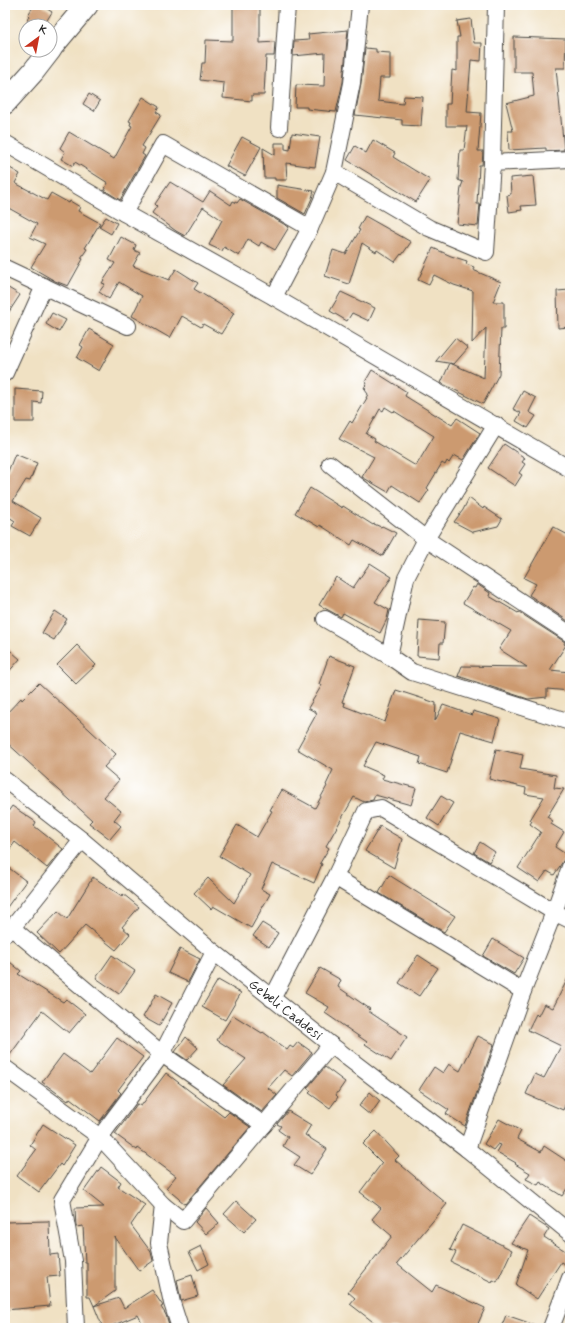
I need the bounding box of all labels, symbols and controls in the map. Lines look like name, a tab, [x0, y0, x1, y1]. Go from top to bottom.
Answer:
north arrow	[18, 18, 58, 58]
text: K	[36, 22, 50, 38]
street label: Gebeli Caddesi	[245, 975, 326, 1044]

